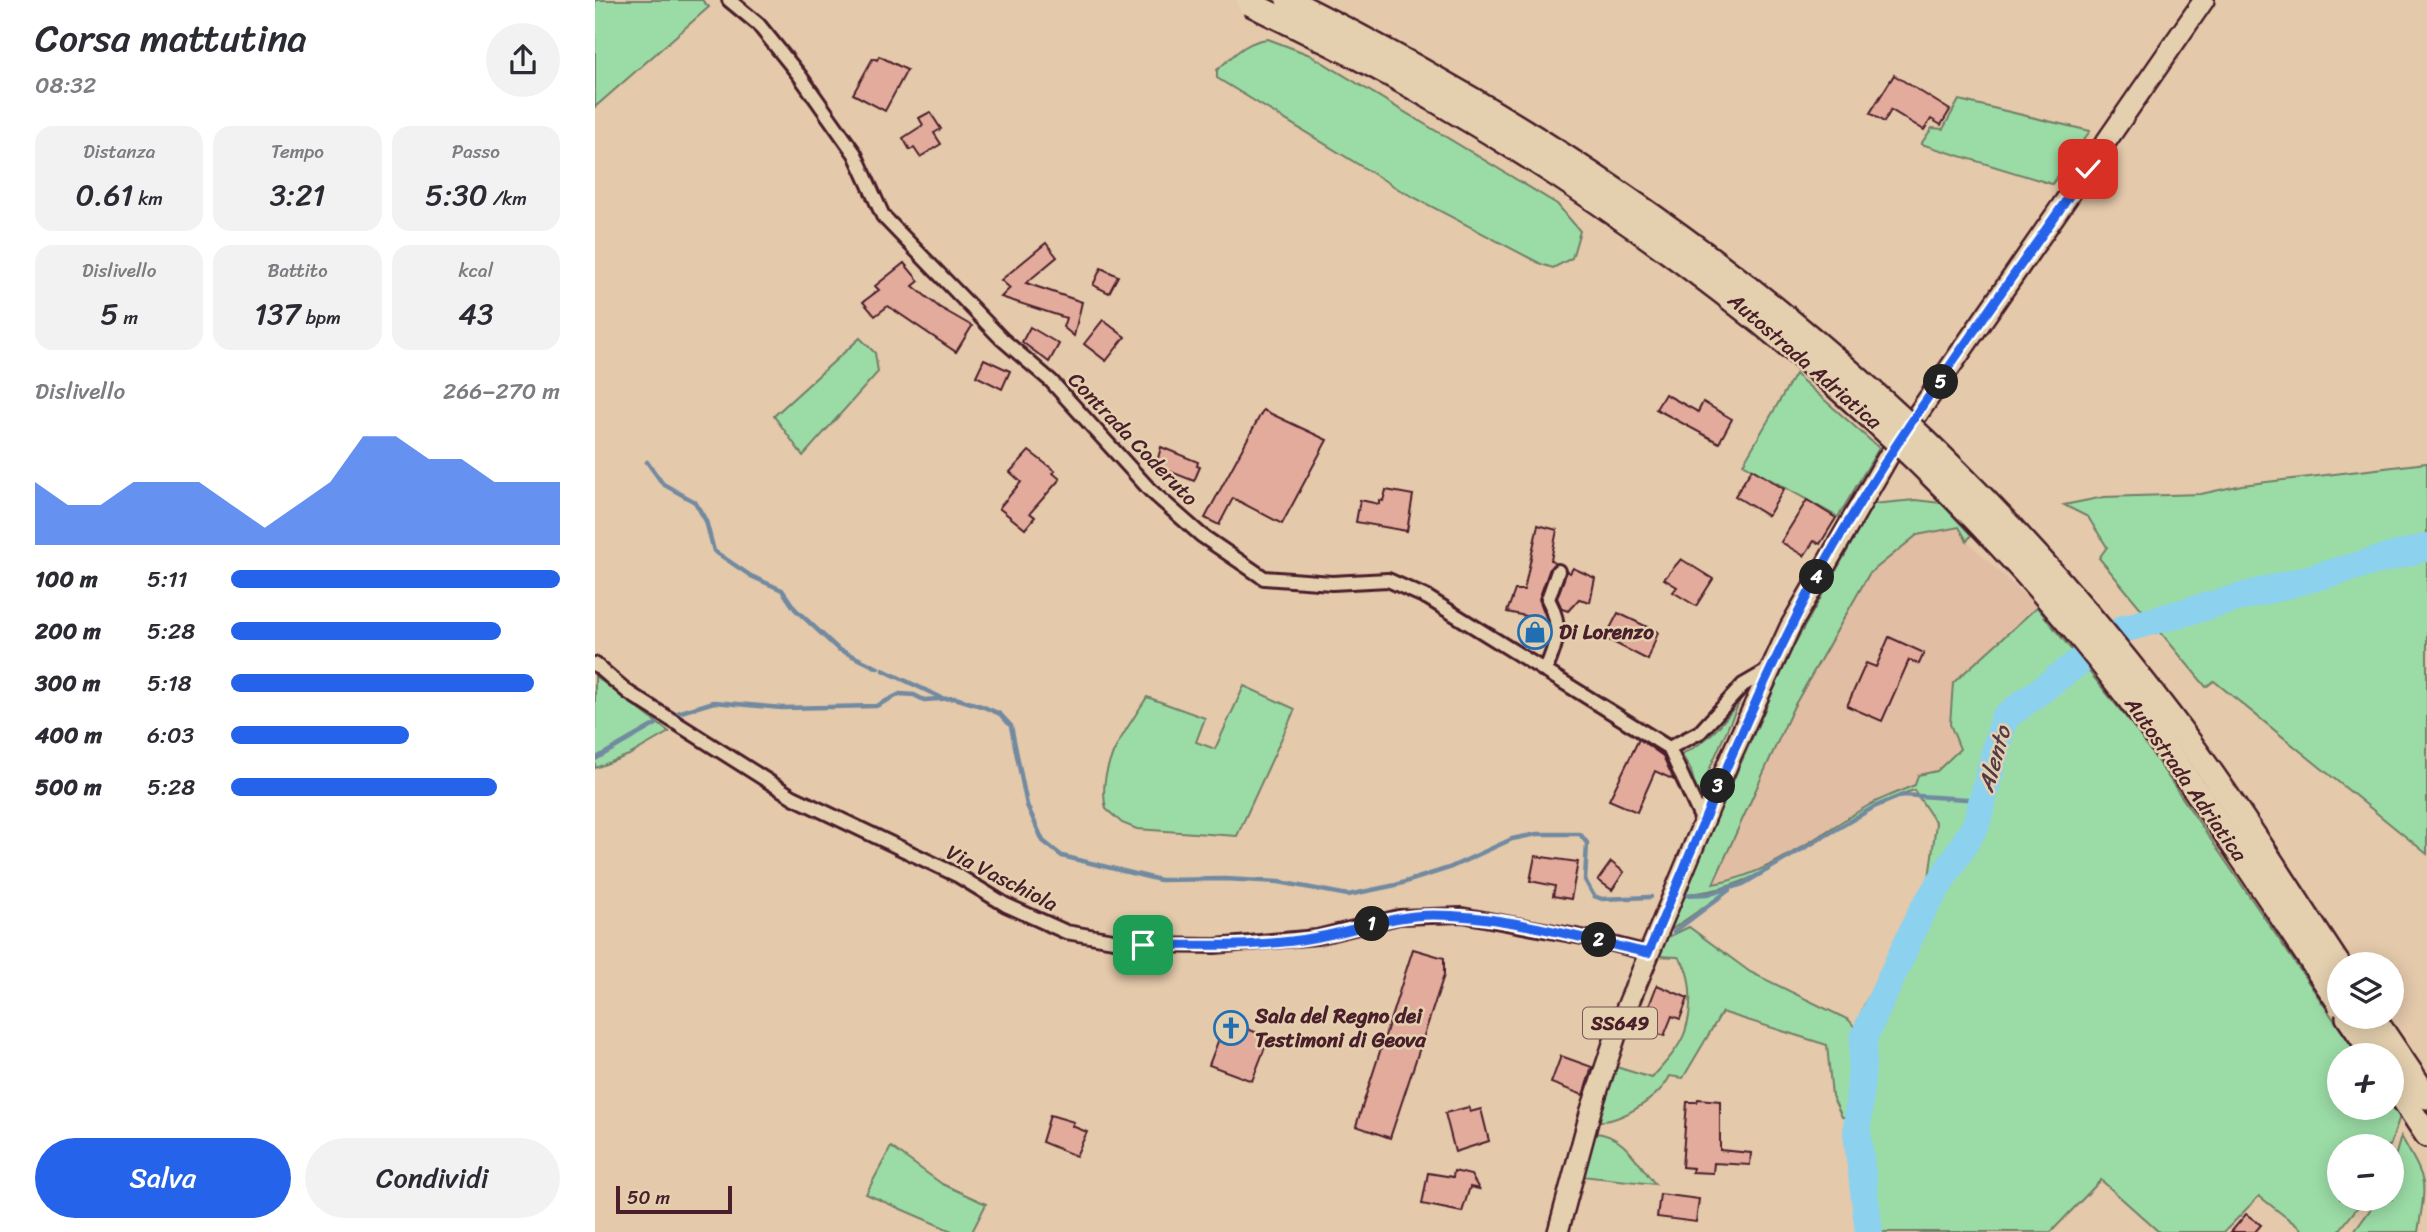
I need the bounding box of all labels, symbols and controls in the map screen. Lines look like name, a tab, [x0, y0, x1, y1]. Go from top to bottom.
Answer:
text: Corsa mattutina	[35, 5, 307, 72]
button: share	[486, 23, 560, 97]
text: 08:32	[35, 65, 96, 106]
text: Distanza	[83, 135, 155, 168]
text: Tempo	[271, 135, 324, 168]
text: Passo	[452, 135, 500, 168]
pin	[2058, 139, 2118, 199]
icon: check	[2069, 150, 2107, 188]
text: 0.61	[75, 168, 133, 222]
text: 3:21	[270, 168, 325, 222]
text: 5:30	[425, 168, 488, 222]
text: km	[133, 182, 163, 215]
text: /km	[488, 182, 527, 215]
text: Dislivello	[82, 254, 156, 287]
text: Battito	[267, 254, 328, 287]
text: kcal	[459, 254, 493, 287]
street label: Autostrada Adriatica	[1718, 282, 1891, 440]
text: 5	[100, 287, 119, 341]
text: 137	[254, 287, 301, 341]
text: 43	[458, 287, 493, 341]
text: m	[119, 301, 138, 334]
text: bpm	[301, 301, 341, 334]
street label: Contrada Coderuto	[1058, 363, 1208, 516]
pin: 5	[1923, 364, 1959, 400]
text: 5	[1935, 365, 1946, 398]
text: Dislivello	[35, 371, 125, 412]
text: 266–270 m	[443, 371, 560, 412]
text: 100 m	[35, 559, 98, 600]
text: 5:11	[147, 559, 188, 600]
pin: 4	[1799, 560, 1835, 594]
text: 4	[1811, 560, 1822, 593]
text: 200 m	[35, 611, 101, 652]
text: 5:28	[147, 611, 195, 652]
shop icon: Di Lorenzo	[1516, 613, 1554, 651]
place label: Di Lorenzo	[1559, 613, 1654, 651]
text: 300 m	[35, 663, 100, 704]
text: 5:18	[147, 663, 192, 704]
street label: Autostrada Adriatica	[2114, 687, 2258, 870]
text: 400 m	[35, 715, 102, 756]
text: 6:03	[147, 715, 194, 756]
water label: Alento	[1965, 720, 2024, 798]
text: 500 m	[35, 767, 102, 808]
text: 5:28	[147, 767, 195, 808]
pin: 3	[1701, 768, 1735, 804]
text: 3	[1712, 769, 1723, 802]
street label: Via Vaschiola	[939, 834, 1065, 923]
pin: 1	[1355, 906, 1389, 942]
text: 1	[1367, 907, 1376, 940]
pin	[1113, 915, 1173, 975]
pin: 2	[1581, 922, 1616, 958]
text: 2	[1593, 923, 1604, 956]
icon: arrive	[1124, 926, 1162, 964]
map controls	[2327, 952, 2404, 1211]
button: layers	[2327, 952, 2404, 1029]
place label: Sala del Regno dei Testimoni di Geova	[1254, 997, 1427, 1059]
road number: SS649	[1583, 1007, 1657, 1038]
church icon: Sala del Regno dei Testimoni di Geova	[1212, 1009, 1250, 1047]
button: +	[2327, 1043, 2404, 1120]
button: −	[2327, 1134, 2404, 1211]
button: Salva	[35, 1138, 291, 1218]
button: Condividi	[305, 1138, 560, 1218]
text: 50 m	[627, 1181, 670, 1214]
scale bar	[616, 1183, 731, 1215]

